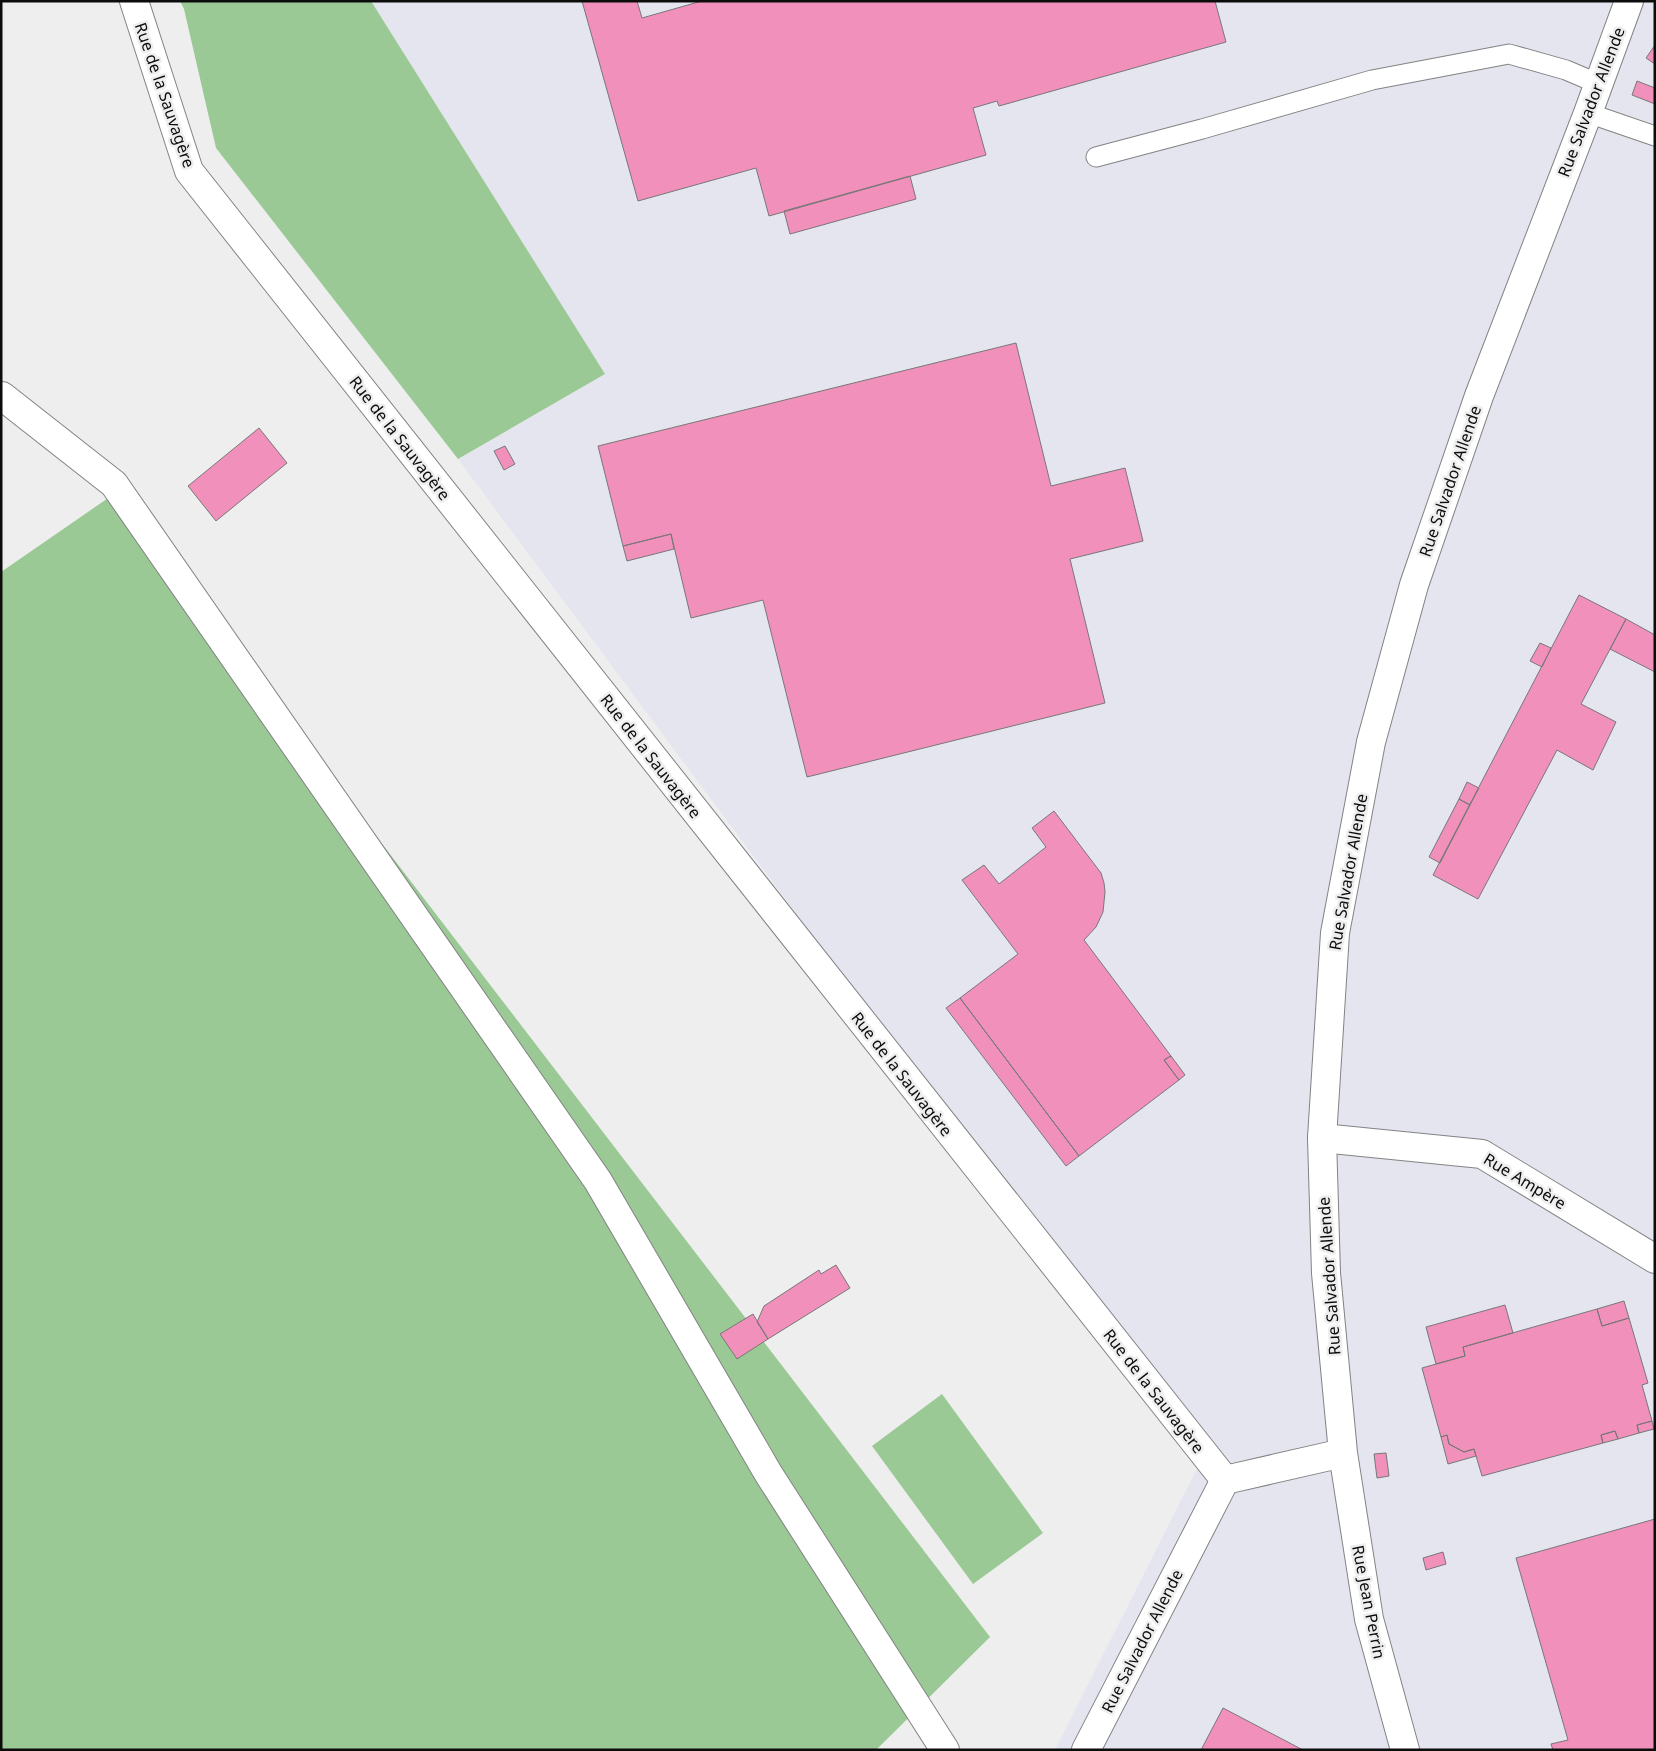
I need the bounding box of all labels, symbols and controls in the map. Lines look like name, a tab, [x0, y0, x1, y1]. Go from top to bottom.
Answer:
street label: Rue de la Sauvagère	[130, 19, 200, 171]
street label: Rue Salvador Allende	[1552, 24, 1630, 180]
street label: Rue de la Sauvagère	[344, 371, 456, 505]
street label: Rue Salvador Allende	[1414, 402, 1486, 560]
street label: Rue de la Sauvagère	[595, 689, 707, 823]
street label: Rue Salvador Allende	[1323, 792, 1373, 952]
street label: Rue de la Sauvagère	[846, 1007, 958, 1141]
street label: Rue Ampère	[1480, 1148, 1570, 1214]
street label: Rue Salvador Allende	[1312, 1196, 1346, 1356]
street label: Rue de la Sauvagère	[1098, 1324, 1210, 1458]
street label: Rue Jean Perrin	[1347, 1543, 1391, 1661]
street label: Rue Salvador Allende	[1096, 1565, 1188, 1717]

